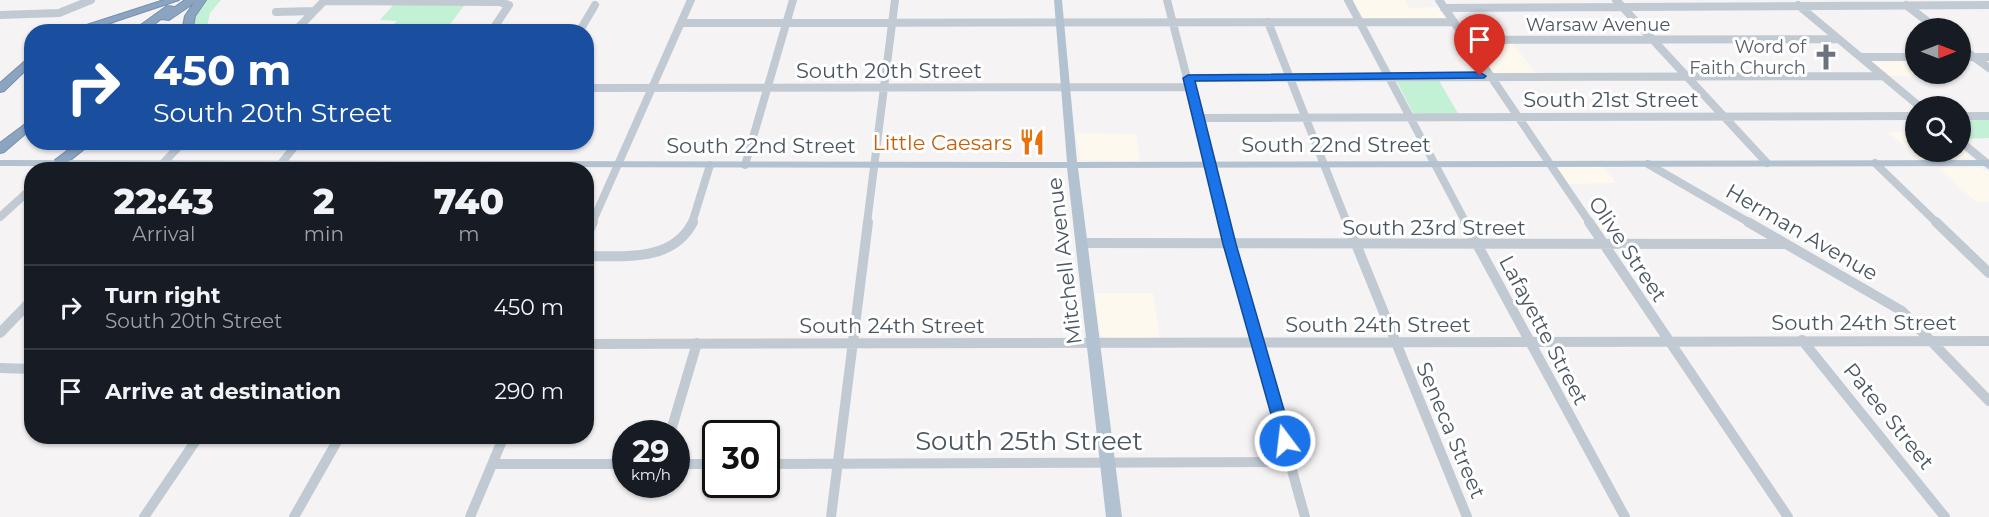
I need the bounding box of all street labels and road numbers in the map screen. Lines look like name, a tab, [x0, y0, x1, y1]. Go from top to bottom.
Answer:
street label: Warsaw Avenue	[1526, 14, 1670, 36]
street label: South 20th Street	[796, 58, 982, 83]
street label: South 21st Street	[1523, 87, 1699, 112]
street label: South 22nd Street	[1241, 132, 1431, 157]
street label: South 22nd Street	[666, 133, 856, 158]
street label: Mitchell Avenue	[1041, 176, 1087, 346]
street label: Herman Avenue	[1721, 178, 1883, 286]
street label: Olive Street	[1584, 192, 1672, 306]
street label: South 23rd Street	[1342, 215, 1526, 240]
street label: Lafayette Street	[1494, 251, 1594, 409]
street label: South 24th Street	[1771, 310, 1957, 335]
street label: South 24th Street	[1285, 312, 1471, 337]
street label: South 24th Street	[799, 313, 985, 338]
street label: Seneca Street	[1411, 358, 1491, 502]
street label: Patee Street	[1838, 358, 1940, 474]
street label: South 25th Street	[915, 425, 1143, 457]

